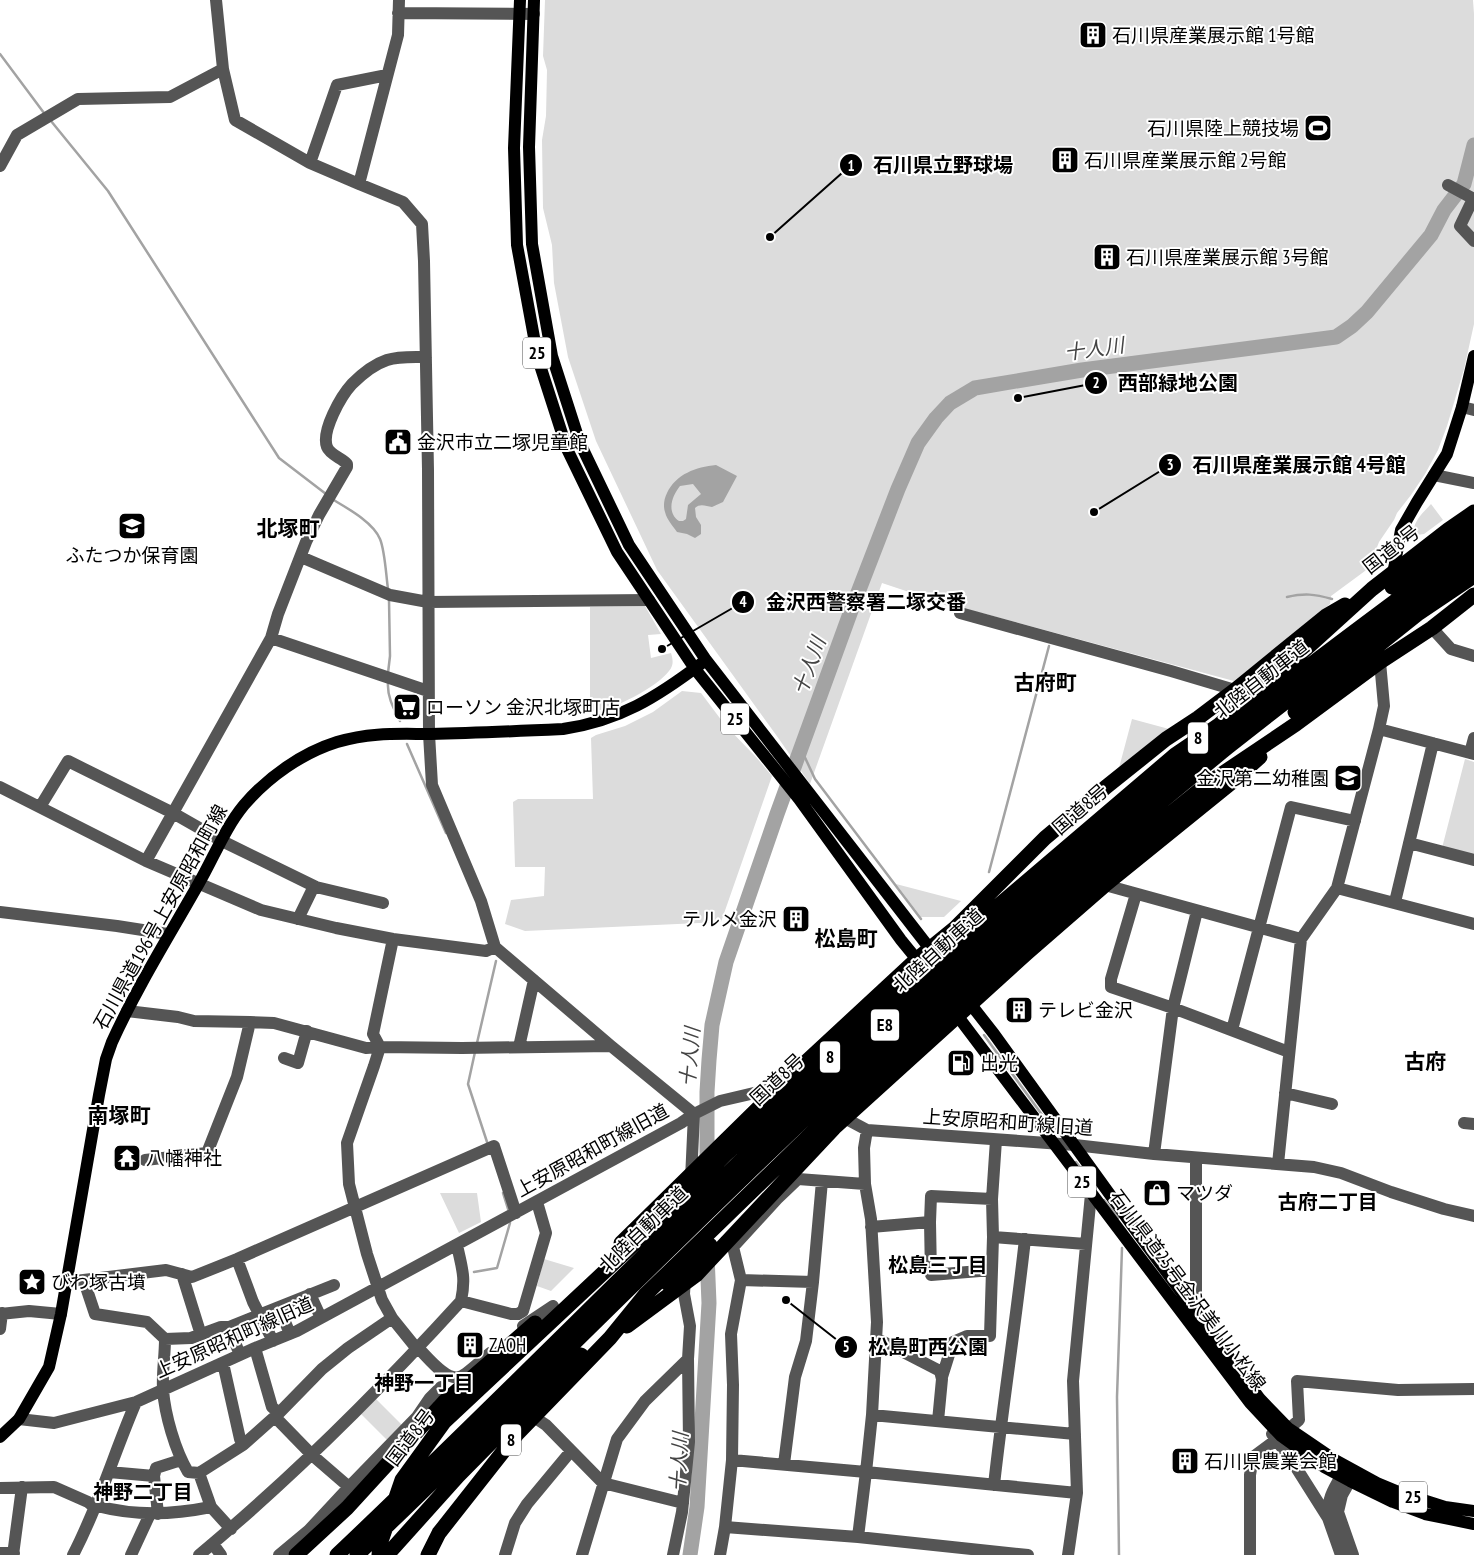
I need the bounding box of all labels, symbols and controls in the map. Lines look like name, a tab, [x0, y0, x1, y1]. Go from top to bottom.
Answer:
building icon: 石川県産業展示館 1号館	[1078, 20, 1108, 50]
place label: 石川県産業展示館 1号館	[1112, 23, 1315, 47]
sports icon: 石川県陸上競技場	[1303, 113, 1333, 143]
place label: 石川県陸上競技場	[1147, 116, 1299, 140]
building icon: 石川県産業展示館 2号館	[1050, 145, 1080, 175]
callout: 石川県立野球場	[838, 148, 1023, 183]
place label: 石川県産業展示館 2号館	[1084, 148, 1287, 172]
text: 石川県立野球場	[873, 152, 1013, 178]
text: 1	[847, 156, 855, 175]
building icon: 石川県産業展示館 3号館	[1092, 242, 1122, 272]
place label: 石川県産業展示館 3号館	[1126, 245, 1329, 269]
water label: 十人川	[1062, 332, 1127, 366]
road number: 25	[523, 338, 551, 368]
callout: 西部緑地公園	[1083, 365, 1248, 400]
text: 西部緑地公園	[1118, 370, 1238, 396]
text: 2	[1092, 373, 1100, 392]
public building icon: 金沢市立二塚児童館	[383, 427, 413, 457]
place label: 金沢市立二塚児童館	[417, 430, 588, 454]
callout: 石川県産業展示館 4号館	[1157, 448, 1416, 483]
text: 石川県産業展示館 4号館	[1192, 452, 1406, 478]
text: 3	[1166, 455, 1174, 474]
school or university icon: ふたつか保育園	[117, 511, 147, 541]
district label: 北塚町	[257, 515, 320, 542]
street label: 国道8号	[1358, 519, 1424, 579]
place label: ふたつか保育園	[65, 543, 199, 567]
callout: 金沢西警察署二塚交番	[731, 584, 976, 619]
text: 金沢西警察署二塚交番	[766, 589, 966, 615]
text: 4	[739, 592, 747, 611]
water label: 十人川	[787, 631, 832, 699]
street label: 北陸自動車道	[1209, 634, 1313, 724]
district label: 古府町	[1014, 669, 1077, 696]
supermarket icon: ローソン 金沢北塚町店	[392, 692, 422, 722]
place label: ローソン 金沢北塚町店	[426, 695, 620, 719]
road number: 25	[721, 704, 749, 734]
road number: 8	[1188, 722, 1208, 754]
school or university icon: 金沢第二幼稚園	[1333, 763, 1363, 793]
place label: 金沢第二幼稚園	[1196, 766, 1329, 790]
street label: 国道8号	[1047, 778, 1113, 840]
street label: 石川県道196号上安原昭和町線	[88, 800, 232, 1034]
street label: 北陸自動車道	[888, 903, 988, 997]
building icon: テルメ金沢	[781, 904, 811, 934]
place label: テルメ金沢	[682, 907, 777, 931]
district label: 松島町	[815, 925, 878, 952]
building icon: テレビ金沢	[1004, 995, 1034, 1025]
place label: テレビ金沢	[1038, 998, 1133, 1022]
road number: E8	[871, 1010, 899, 1040]
water label: 十人川	[674, 1024, 706, 1088]
road number: 8	[820, 1042, 840, 1072]
street label: 国道8号	[745, 1048, 809, 1110]
fuel station icon: 出光	[946, 1048, 976, 1078]
district label: 古府	[1404, 1048, 1446, 1075]
place label: 出光	[980, 1051, 1018, 1075]
street label: 上安原昭和町線旧道	[511, 1098, 673, 1202]
district label: 南塚町	[88, 1102, 151, 1129]
street label: 上安原昭和町線旧道	[922, 1104, 1094, 1140]
temple icon: 八幡神社	[112, 1143, 142, 1173]
place label: 八幡神社	[146, 1146, 222, 1170]
road number: 25	[1068, 1166, 1096, 1198]
shop icon: マツダ	[1142, 1178, 1172, 1208]
street label: 北陸自動車道	[594, 1181, 692, 1277]
place label: マツダ	[1176, 1181, 1233, 1205]
street label: 石川県道25号金沢美川小松線	[1105, 1185, 1271, 1395]
district label: 古府二丁目	[1278, 1189, 1378, 1215]
district label: 松島三丁目	[888, 1252, 988, 1278]
place icon: びわ塚古墳	[17, 1267, 47, 1297]
place label: びわ塚古墳	[51, 1270, 146, 1294]
street label: 上安原昭和町線旧道	[151, 1291, 317, 1383]
callout: 松島町西公園	[833, 1329, 998, 1364]
building icon: ZAOH	[455, 1330, 485, 1360]
place label: ZAOH	[489, 1333, 526, 1357]
text: 松島町西公園	[868, 1334, 988, 1360]
text: 5	[842, 1337, 850, 1356]
district label: 神野一丁目	[374, 1370, 474, 1396]
street label: 国道8号	[381, 1404, 439, 1470]
road number: 8	[501, 1424, 521, 1456]
water label: 十人川	[664, 1429, 694, 1493]
building icon: 石川県農業会館	[1170, 1446, 1200, 1476]
place label: 石川県農業会館	[1204, 1449, 1337, 1473]
district label: 神野二丁目	[93, 1479, 193, 1505]
road number: 25	[1399, 1481, 1427, 1512]

